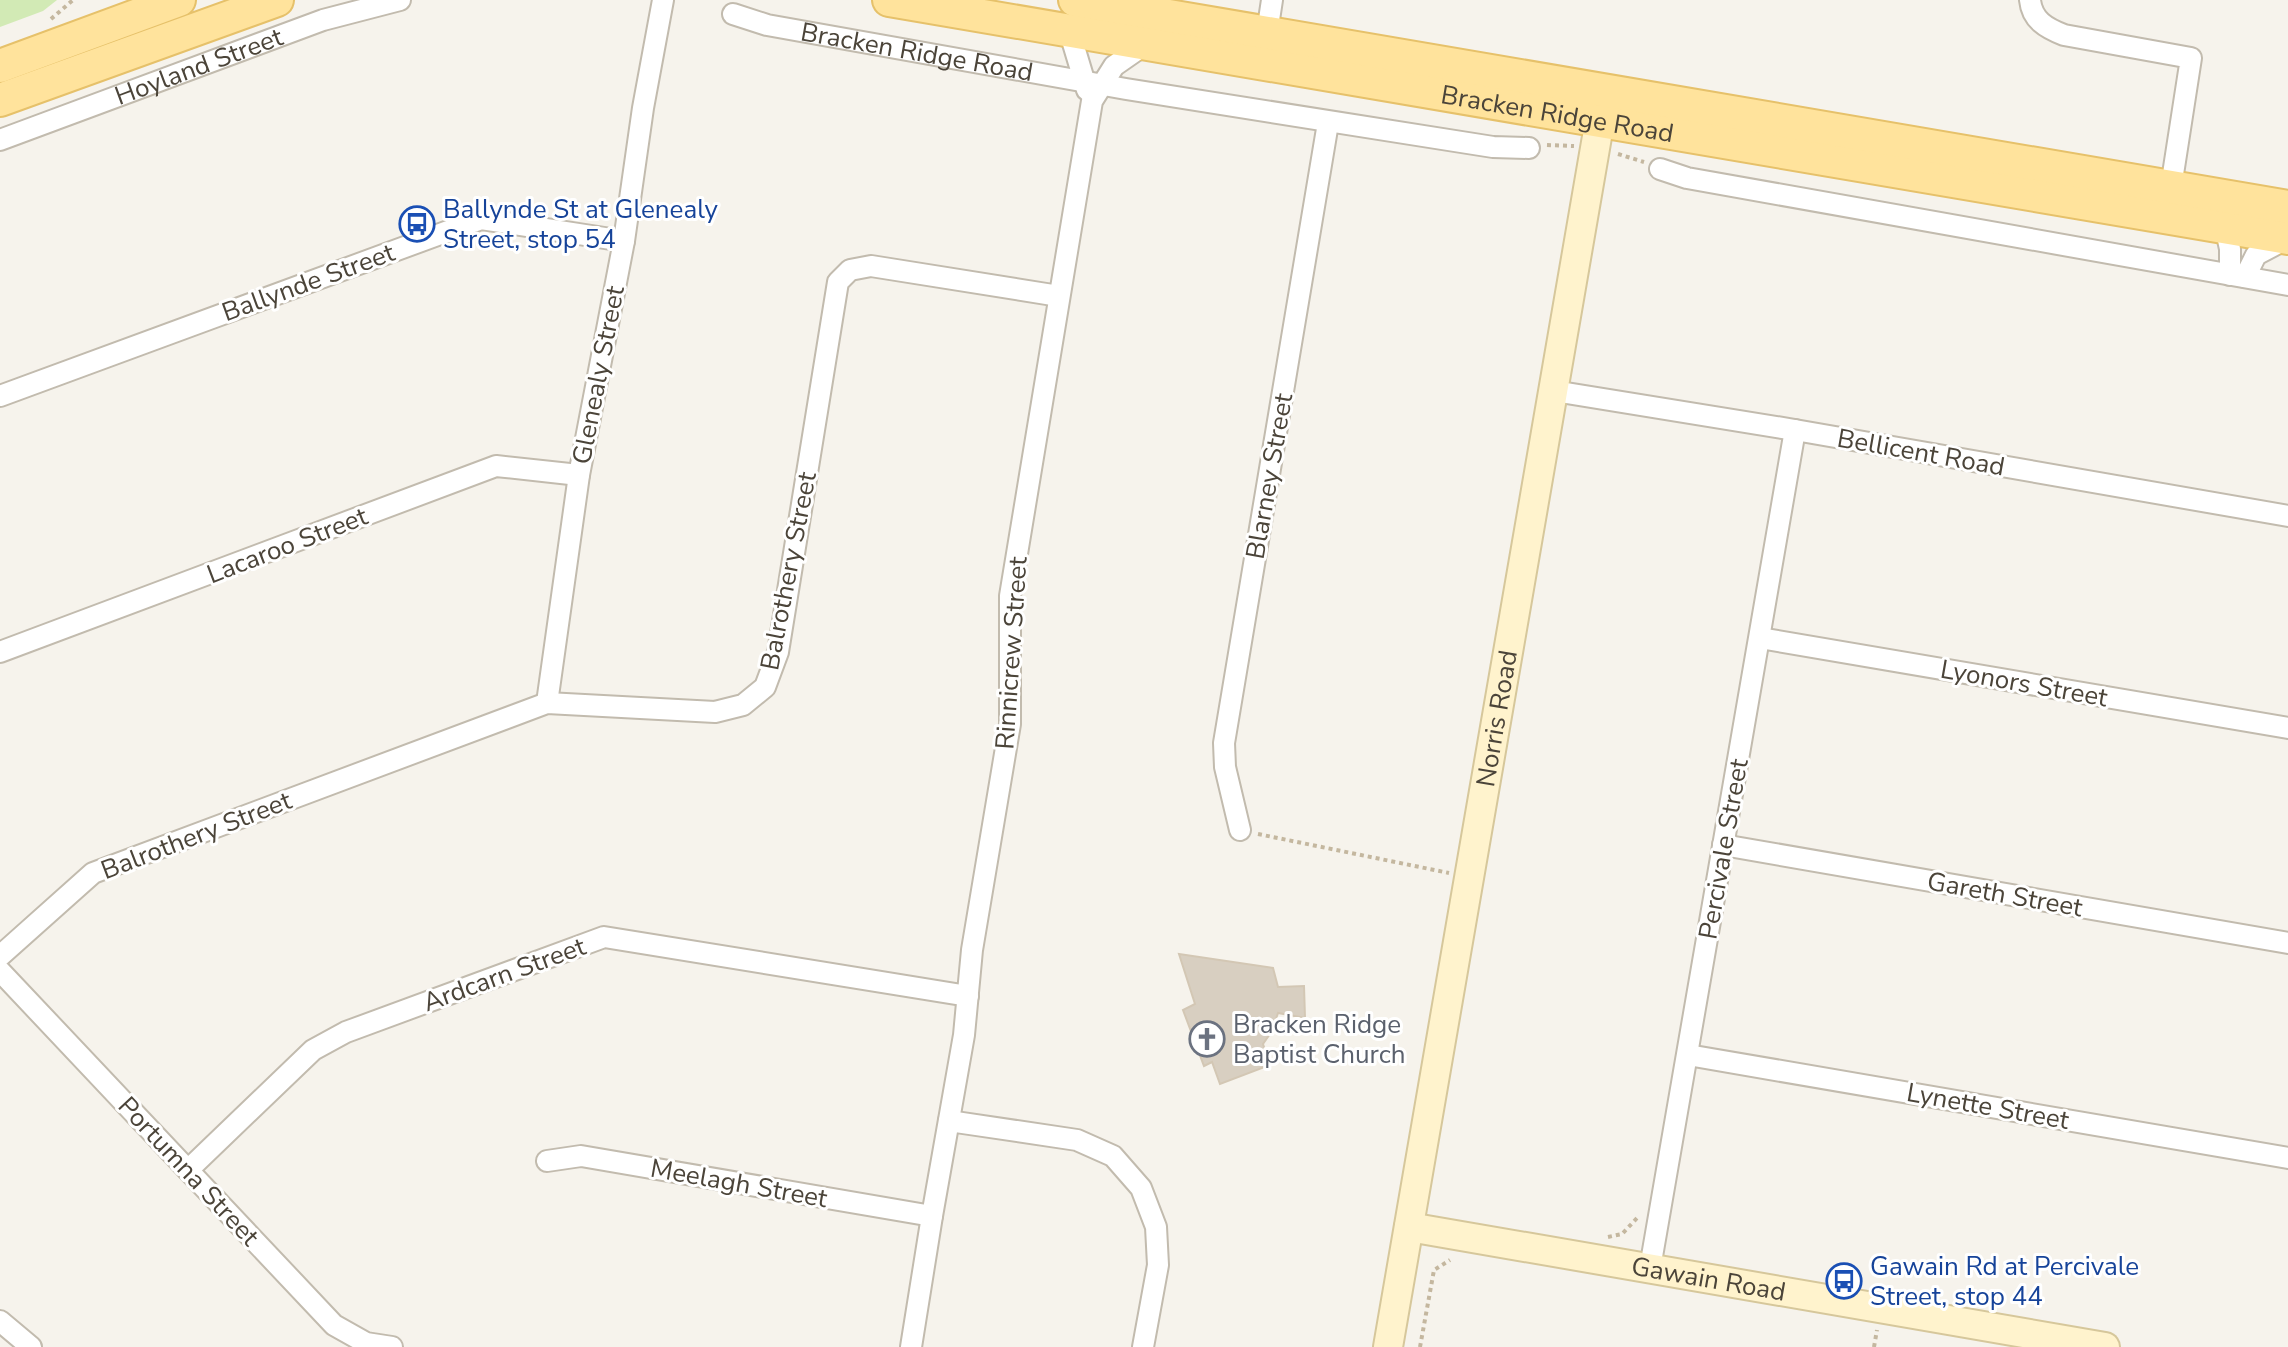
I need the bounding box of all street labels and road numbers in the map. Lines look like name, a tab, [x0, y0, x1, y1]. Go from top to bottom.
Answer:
street label: Bracken Ridge Road	[798, 14, 1036, 90]
street label: Hoyland Street	[110, 19, 289, 114]
street label: Bracken Ridge Road	[1438, 77, 1676, 151]
street label: Ballynde Street	[217, 235, 400, 330]
street label: Glenealy Street	[564, 282, 633, 467]
street label: Blarney Street	[1238, 390, 1301, 562]
street label: Bellicent Road	[1834, 421, 2007, 484]
street label: Balrothery Street	[752, 468, 825, 673]
street label: Lacaroo Street	[202, 498, 373, 592]
street label: Rinnicrew Street	[987, 554, 1036, 751]
street label: Norris Road	[1468, 647, 1526, 789]
street label: Lyonors Street	[1938, 652, 2111, 716]
street label: Percivale Street	[1690, 755, 1757, 942]
street label: Balrothery Street	[96, 783, 297, 888]
street label: Gareth Street	[1925, 864, 2086, 926]
street label: Ardcarn Street	[418, 929, 591, 1020]
street label: Lynette Street	[1904, 1075, 2073, 1138]
street label: Portumna Street	[110, 1089, 268, 1254]
street label: Meelagh Street	[648, 1151, 831, 1216]
street label: Gawain Road	[1629, 1249, 1788, 1310]

